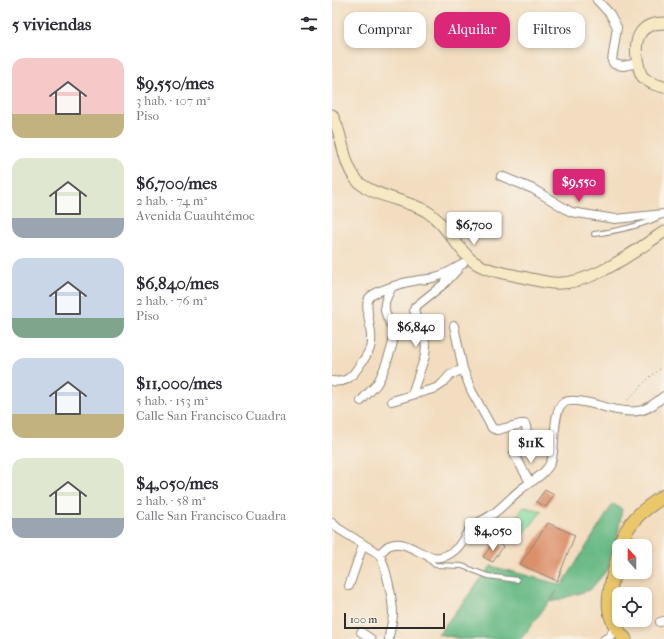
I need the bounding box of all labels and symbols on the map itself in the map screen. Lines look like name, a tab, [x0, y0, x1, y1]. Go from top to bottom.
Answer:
pin: $9,550	[546, 169, 612, 203]
pin: $6,700	[441, 212, 507, 246]
pin: $6,840	[383, 314, 449, 348]
pin: $11K	[507, 430, 555, 464]
pin: $4,050	[460, 518, 526, 552]
north arrow	[612, 539, 652, 579]
scale bar	[344, 611, 445, 630]

